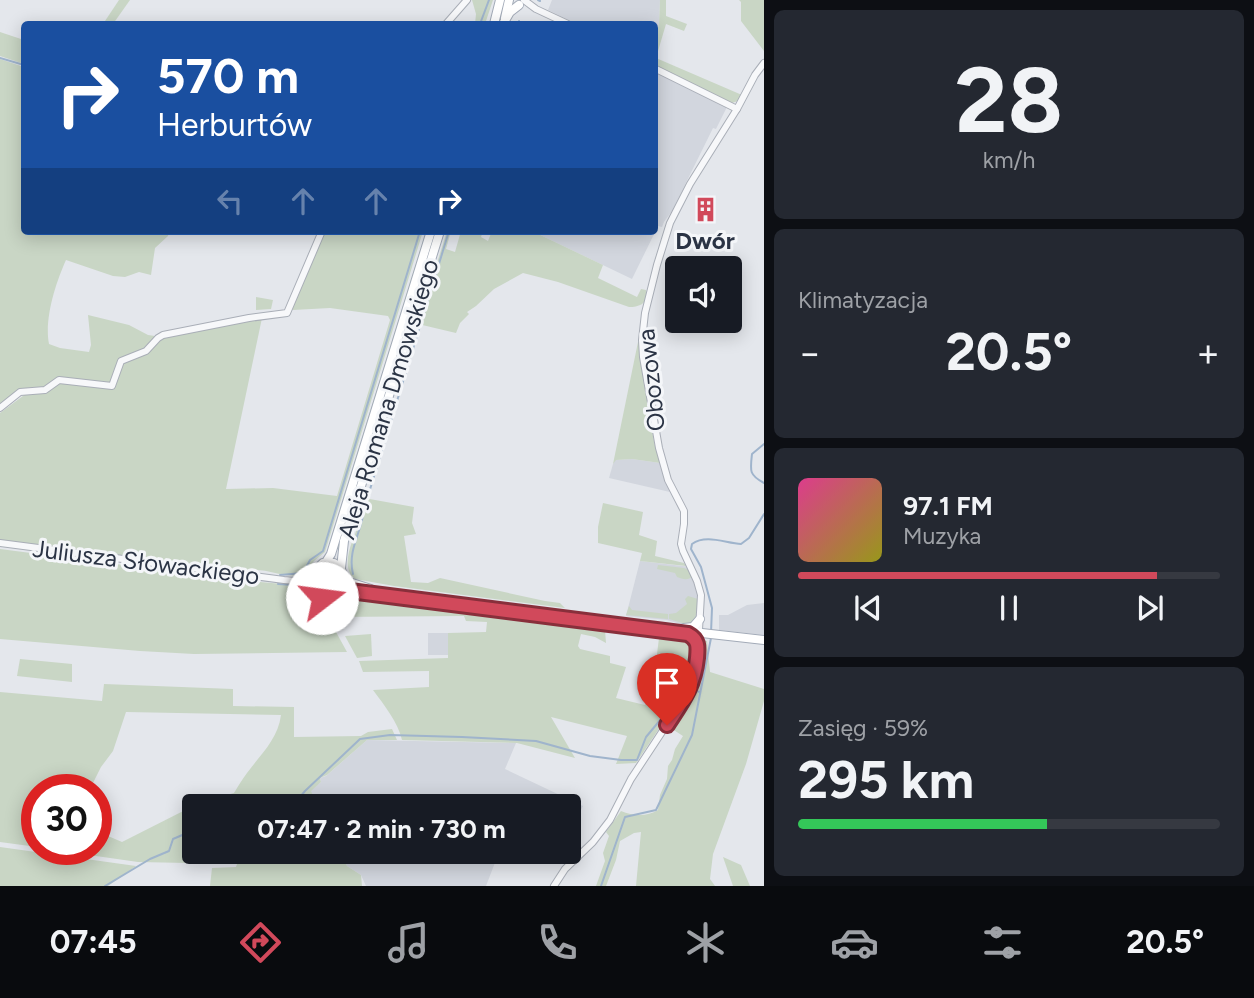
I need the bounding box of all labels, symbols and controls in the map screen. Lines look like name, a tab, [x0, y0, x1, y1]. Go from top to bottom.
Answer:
text: 570 m	[157, 46, 299, 105]
text: 28	[955, 46, 1063, 155]
icon: right	[42, 49, 133, 140]
text: Herburtów	[157, 106, 312, 144]
text: km/h	[983, 146, 1035, 174]
icon: left	[211, 182, 249, 220]
icon: ahead	[284, 182, 322, 220]
icon: ahead	[357, 182, 395, 220]
icon: right	[430, 182, 468, 220]
building icon: Dwór	[691, 195, 719, 223]
place label: Dwór	[675, 226, 735, 255]
street label: Aleja Romana Dmowskiego	[332, 255, 444, 543]
map controls	[665, 256, 742, 333]
button: sound	[665, 256, 742, 333]
text: Klimatyzacja	[798, 286, 928, 314]
text: 20.5°	[946, 321, 1072, 383]
street label: Obozowa	[631, 327, 671, 433]
text: −	[798, 330, 822, 376]
text: +	[1196, 330, 1220, 376]
text: 97.1 FM	[903, 490, 993, 522]
text: Muzyka	[903, 522, 981, 550]
street label: Juliusza Słowackiego	[31, 534, 261, 590]
position arrow	[285, 561, 359, 635]
icon: previous	[849, 589, 887, 627]
icon: pause	[990, 589, 1028, 627]
icon: next	[1131, 589, 1169, 627]
pin	[637, 653, 697, 725]
icon: arrive	[648, 664, 686, 702]
text: Zasięg · 59%	[798, 714, 928, 742]
text: 295 km	[798, 749, 974, 811]
speed limit sign: 30	[21, 774, 112, 865]
text: 07:47 · 2 min · 730 m	[257, 813, 506, 845]
icon: directions	[236, 918, 285, 967]
icon: music	[384, 918, 433, 967]
icon: phone	[533, 918, 582, 967]
icon: climate	[681, 918, 730, 967]
icon: car	[830, 918, 879, 967]
icon: filters	[978, 918, 1027, 967]
text: 07:45	[50, 923, 137, 961]
text: 20.5°	[1126, 923, 1204, 961]

